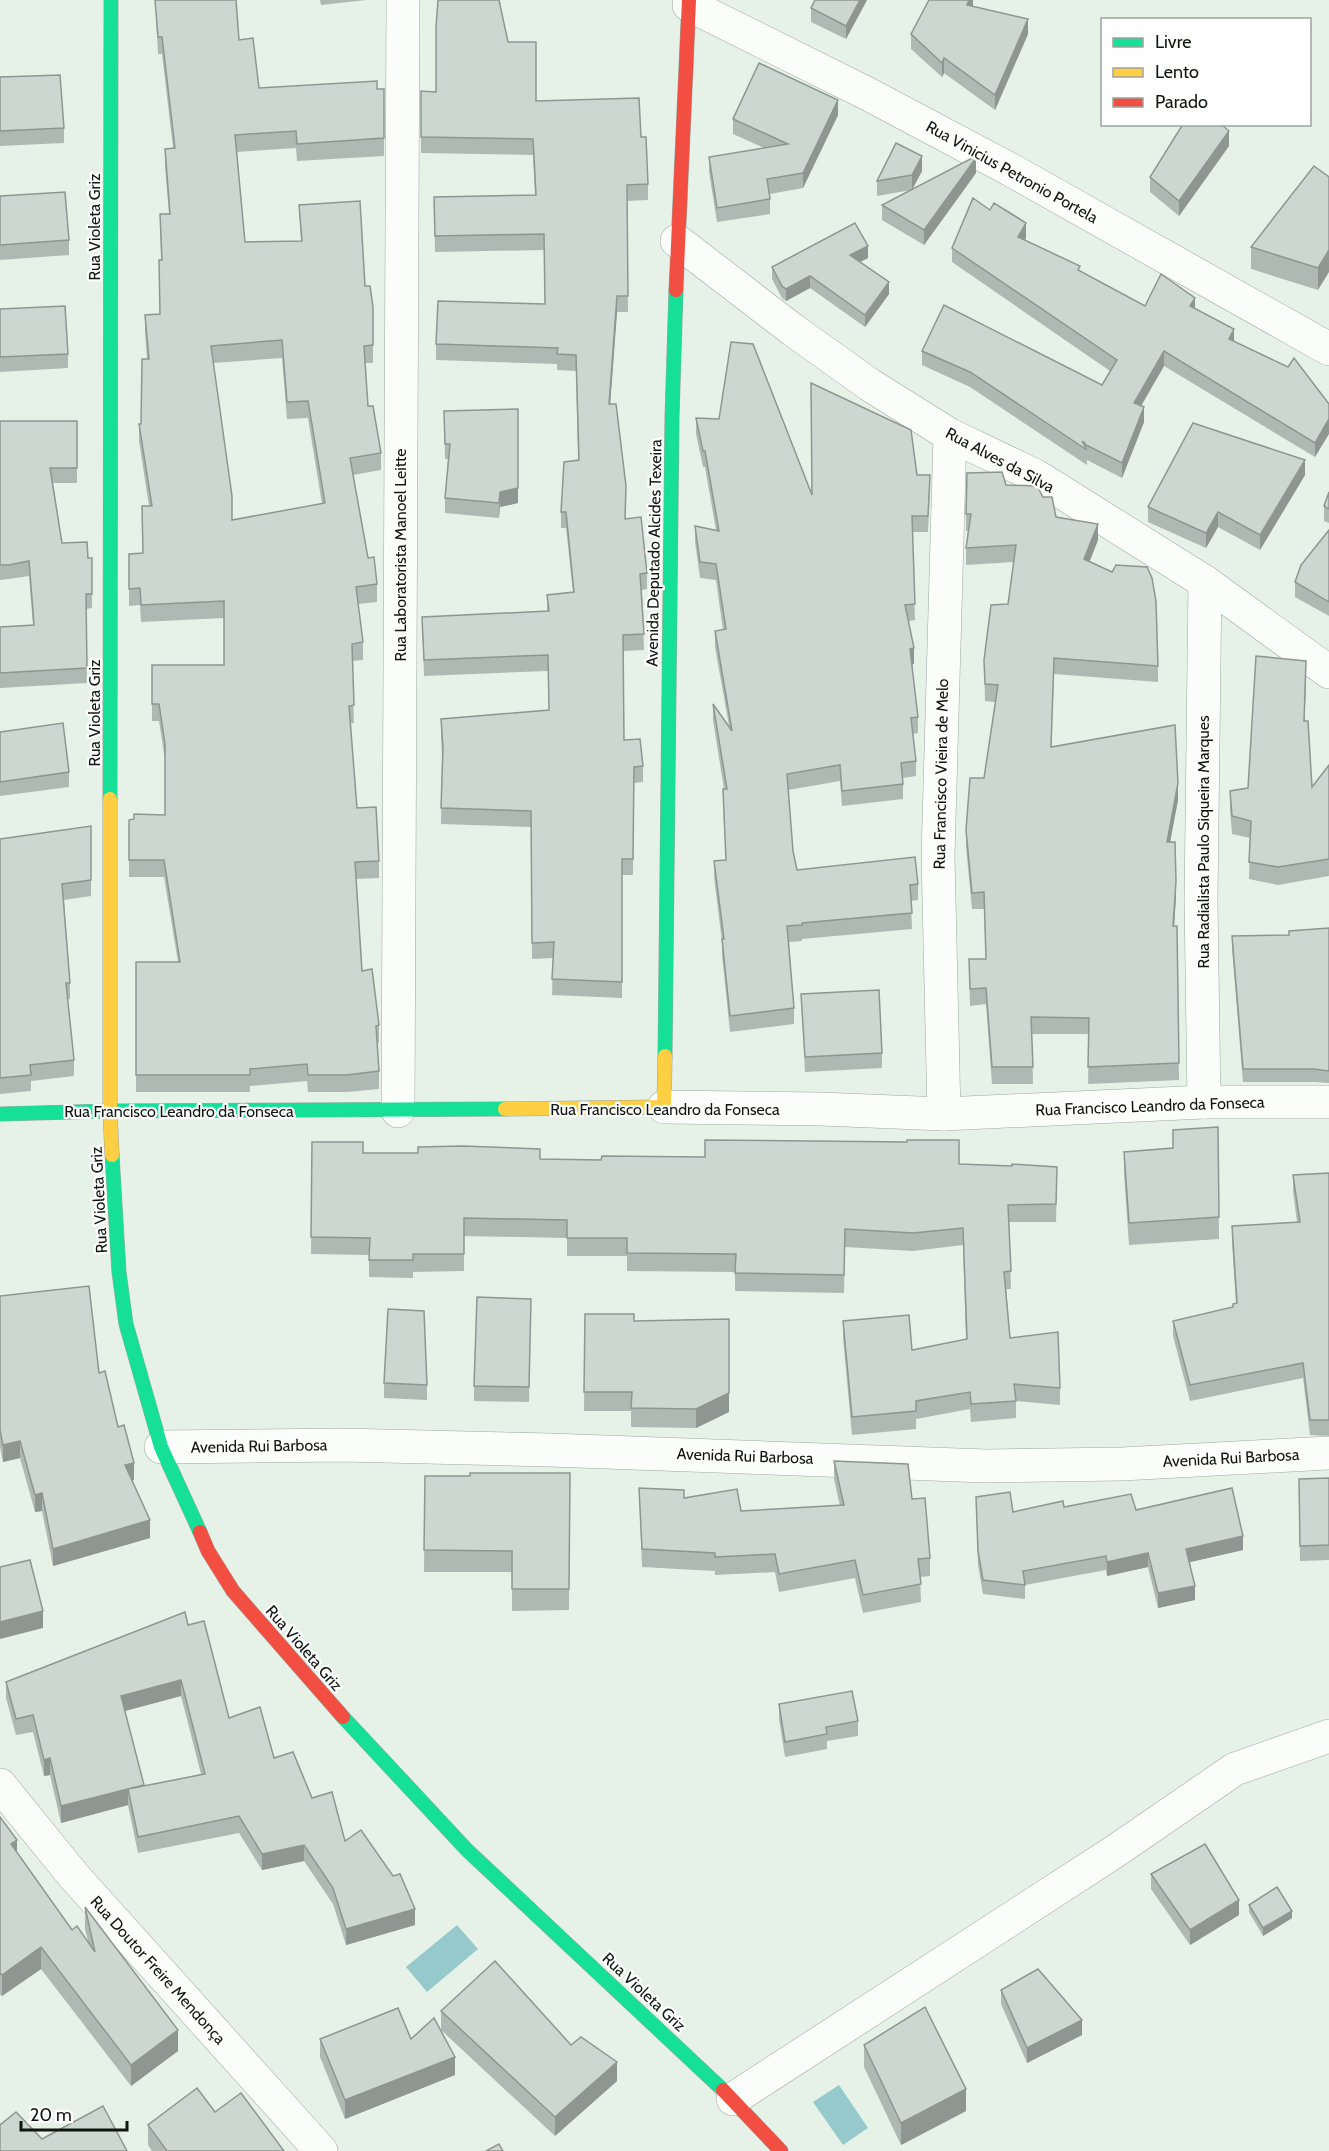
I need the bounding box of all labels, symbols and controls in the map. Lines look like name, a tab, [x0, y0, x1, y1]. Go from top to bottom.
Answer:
legend	[1101, 18, 1311, 126]
text: Livre	[1155, 31, 1191, 53]
text: Lento	[1155, 61, 1199, 83]
text: Parado	[1155, 91, 1208, 113]
street label: Rua Vinicius Petronio Portela	[923, 117, 1101, 227]
street label: Rua Violeta Griz	[85, 173, 104, 280]
street label: Rua Alves da Silva	[942, 423, 1058, 497]
street label: Avenida Deputado Alcides Texeira	[643, 439, 665, 667]
street label: Rua Laboratorista Manoel Leitte	[391, 448, 410, 662]
street label: Rua Violeta Griz	[85, 659, 104, 766]
street label: Rua Francisco Vieira de Melo	[930, 678, 952, 870]
street label: Rua Radialista Paulo Siqueira Marques	[1194, 715, 1213, 969]
street label: Rua Francisco Leandro da Fonseca	[1035, 1092, 1265, 1119]
street label: Rua Francisco Leandro da Fonseca	[550, 1100, 780, 1119]
street label: Rua Francisco Leandro da Fonseca	[64, 1102, 294, 1121]
street label: Rua Violeta Griz	[87, 1146, 111, 1254]
street label: Avenida Rui Barbosa	[190, 1435, 328, 1457]
street label: Avenida Rui Barbosa	[676, 1444, 814, 1468]
street label: Avenida Rui Barbosa	[1162, 1445, 1300, 1471]
street label: Rua Violeta Griz	[262, 1601, 347, 1695]
street label: Rua Doutor Freire Mendonça	[86, 1892, 230, 2048]
street label: Rua Violeta Griz	[598, 1949, 690, 2036]
scale bar	[21, 2094, 128, 2132]
text: 20 m	[30, 2104, 72, 2126]

